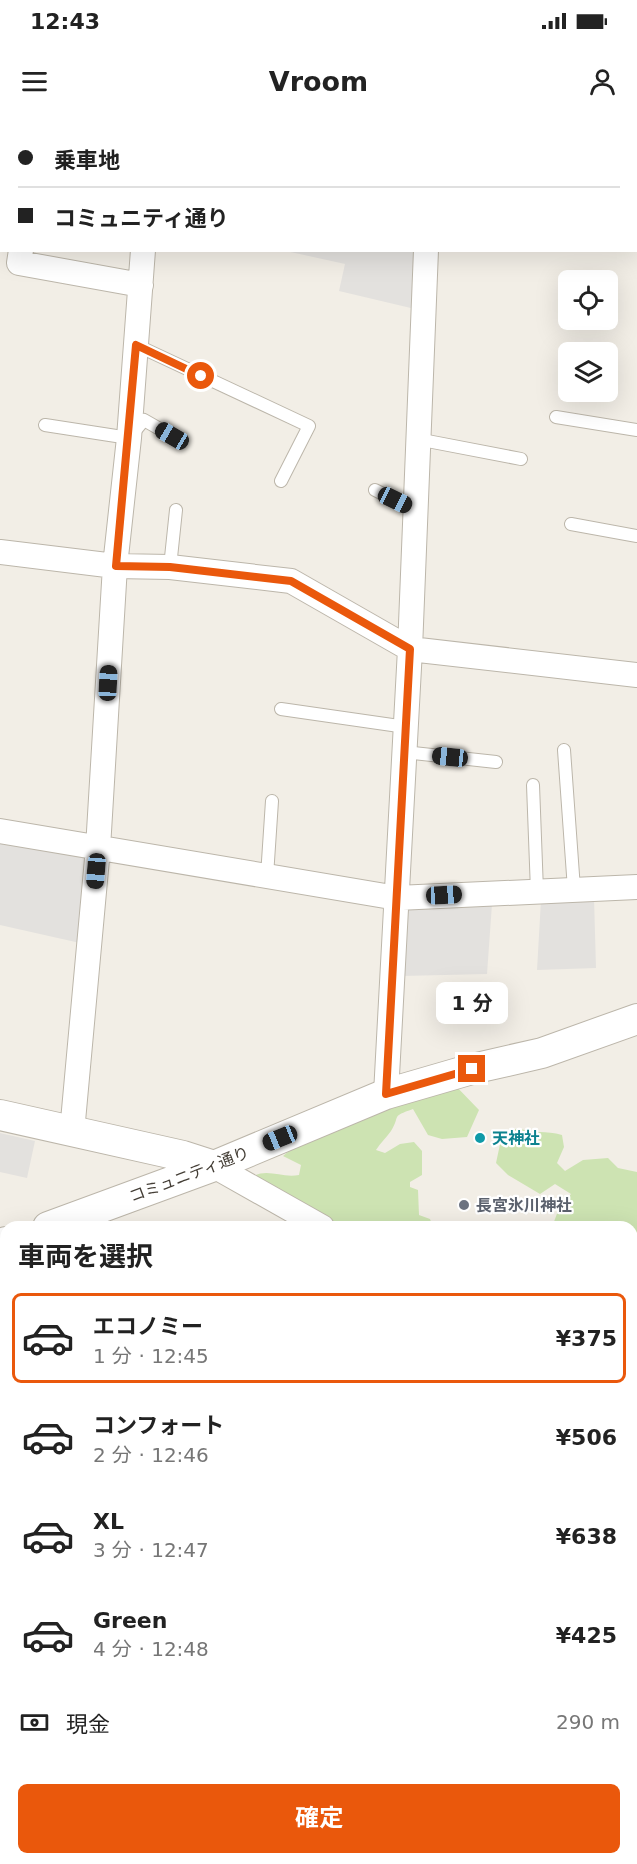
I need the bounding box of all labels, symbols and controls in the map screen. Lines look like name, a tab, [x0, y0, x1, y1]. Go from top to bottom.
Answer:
text: 12:43	[30, 9, 100, 34]
icon: menu	[18, 65, 51, 98]
icon: person	[586, 65, 619, 98]
text: Vroom	[269, 66, 368, 97]
text: 乗車地	[54, 148, 120, 173]
text: コミュニティ通り	[54, 206, 229, 231]
map controls	[558, 270, 618, 402]
button: locate	[558, 270, 618, 330]
button: layers	[558, 342, 618, 402]
route start	[187, 362, 214, 389]
car	[152, 419, 192, 453]
car	[375, 484, 415, 516]
car	[98, 665, 118, 701]
car	[431, 746, 469, 768]
car	[85, 852, 107, 890]
car	[426, 885, 462, 905]
callout: 1 分	[436, 982, 508, 1024]
text: 1 分	[452, 991, 492, 1015]
route end	[458, 1055, 485, 1082]
car	[260, 1123, 300, 1153]
place label: 天神社	[492, 1129, 540, 1148]
marker: 天神社	[473, 1131, 487, 1145]
street label: コミュニティ通り	[126, 1143, 252, 1206]
place label: 長宮氷川神社	[476, 1196, 572, 1215]
marker: 長宮氷川神社	[457, 1198, 471, 1212]
text: 車両を選択	[18, 1241, 153, 1272]
icon: car	[21, 1311, 75, 1365]
text: エコノミー	[93, 1314, 203, 1339]
text: ¥375	[556, 1326, 617, 1351]
text: 1 分 · 12:45	[93, 1344, 209, 1368]
icon: car	[21, 1410, 75, 1464]
text: コンフォート	[93, 1413, 224, 1438]
text: ¥506	[556, 1425, 617, 1450]
text: 2 分 · 12:46	[93, 1443, 209, 1467]
icon: car	[21, 1509, 75, 1563]
text: XL	[93, 1509, 124, 1534]
text: ¥638	[556, 1524, 617, 1549]
text: 3 分 · 12:47	[93, 1538, 209, 1562]
icon: car	[21, 1608, 75, 1662]
text: Green	[93, 1608, 167, 1633]
text: ¥425	[556, 1623, 617, 1648]
text: 4 分 · 12:48	[93, 1637, 209, 1661]
icon: cash	[18, 1706, 51, 1739]
text: 290 m	[556, 1710, 620, 1734]
text: 現金	[66, 1712, 110, 1737]
button: 確定	[18, 1784, 620, 1853]

